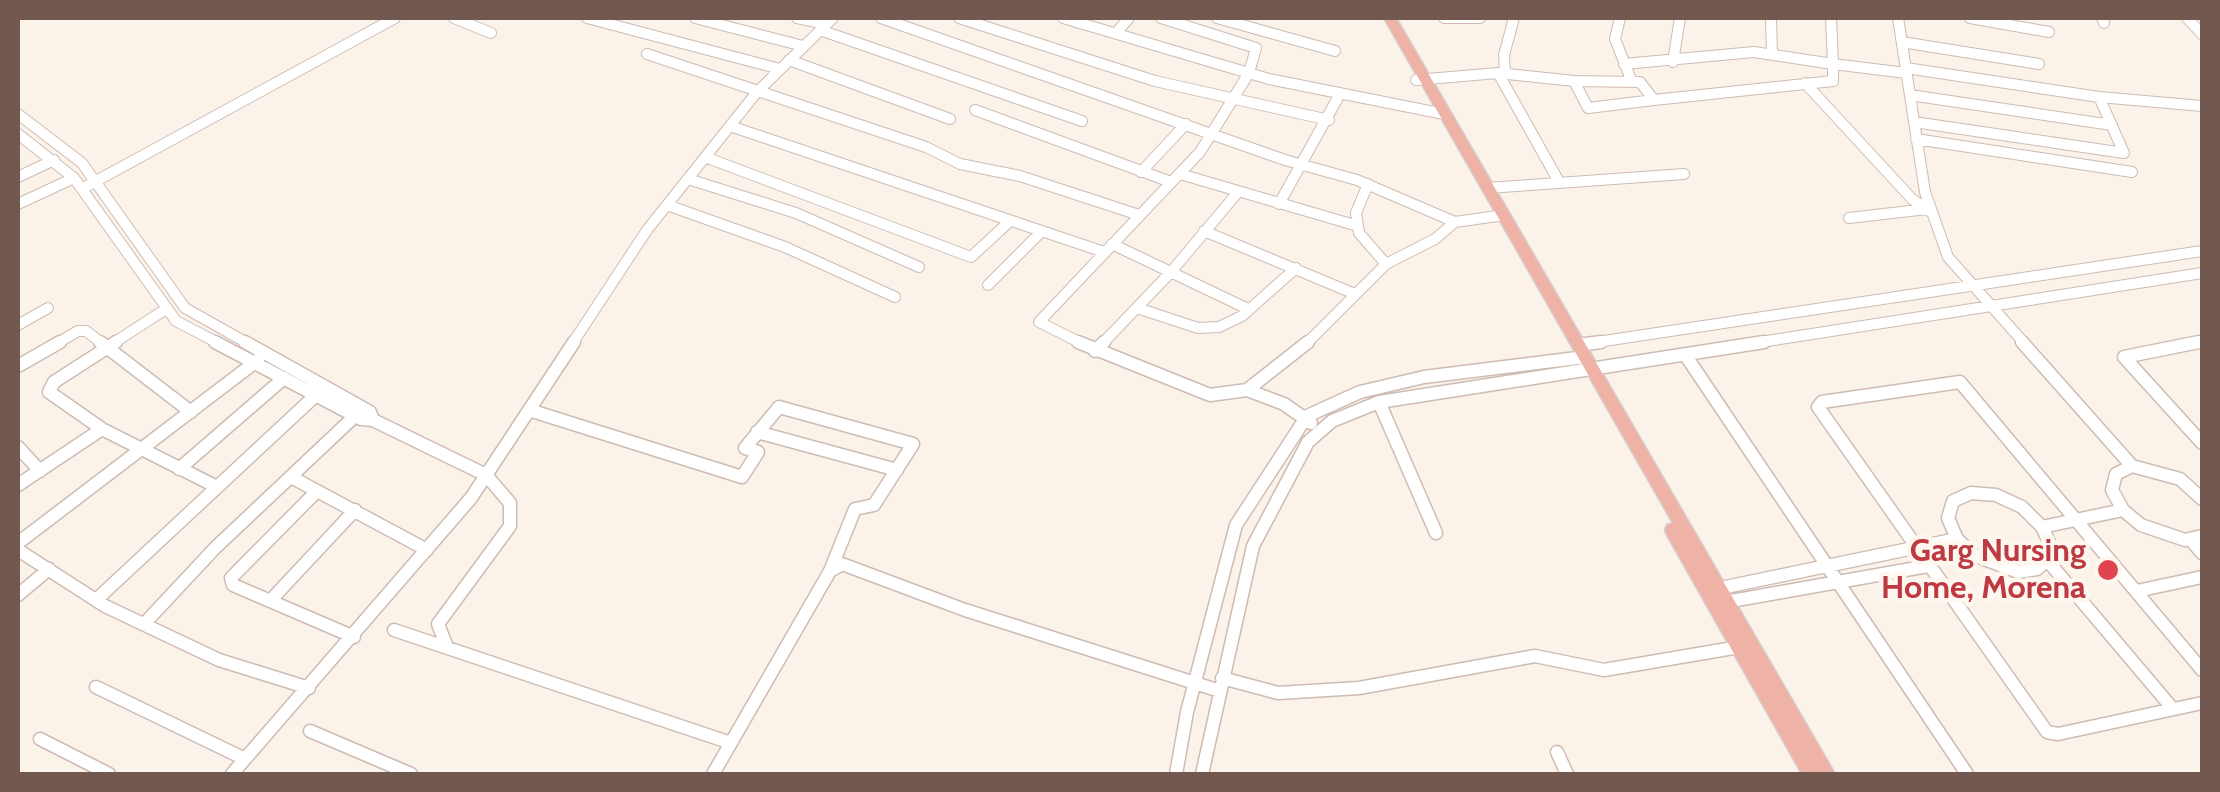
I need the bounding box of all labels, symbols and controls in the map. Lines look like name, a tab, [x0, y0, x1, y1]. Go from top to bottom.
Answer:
place label: Garg Nursing Home, Morena	[1881, 533, 2086, 608]
marker: Garg Nursing Home, Morena	[2095, 557, 2121, 583]

